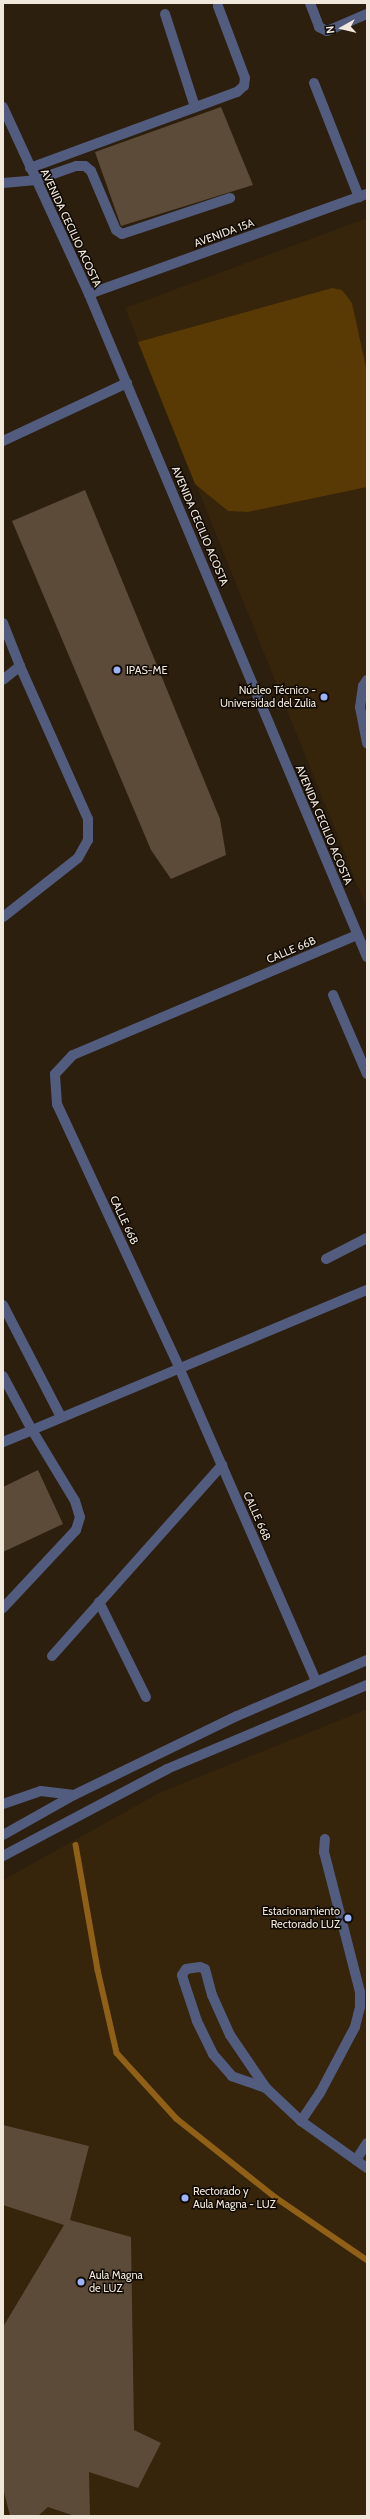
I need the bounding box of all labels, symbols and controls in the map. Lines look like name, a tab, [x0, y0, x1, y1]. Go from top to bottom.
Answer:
north arrow	[322, 8, 362, 48]
text: N	[323, 25, 338, 34]
street label: AVENIDA CECILIO ACOSTA	[38, 167, 104, 289]
street label: AVENIDA 15A	[192, 216, 256, 250]
street label: AVENIDA CECILIO ACOSTA	[169, 464, 231, 588]
place label: IPAS-ME	[126, 663, 167, 677]
marker: IPAS-ME	[111, 664, 123, 676]
place label: Núcleo Técnico - Universidad del Zulia	[220, 684, 316, 710]
marker: Núcleo Técnico - Universidad del Zulia	[319, 692, 329, 702]
street label: AVENIDA CECILIO ACOSTA	[293, 763, 355, 887]
street label: CALLE 66B	[264, 934, 318, 966]
street label: CALLE 66B	[107, 1194, 141, 1246]
street label: CALLE 66B	[240, 1489, 274, 1543]
place label: Estacionamiento Rectorado LUZ	[262, 1905, 340, 1931]
marker: Estacionamiento Rectorado LUZ	[343, 1913, 353, 1923]
place label: Rectorado y Aula Magna - LUZ	[193, 2185, 276, 2211]
marker: Rectorado y Aula Magna - LUZ	[180, 2193, 190, 2203]
place label: Aula Magna de LUZ	[89, 2269, 143, 2295]
marker: Aula Magna de LUZ	[76, 2277, 86, 2287]

